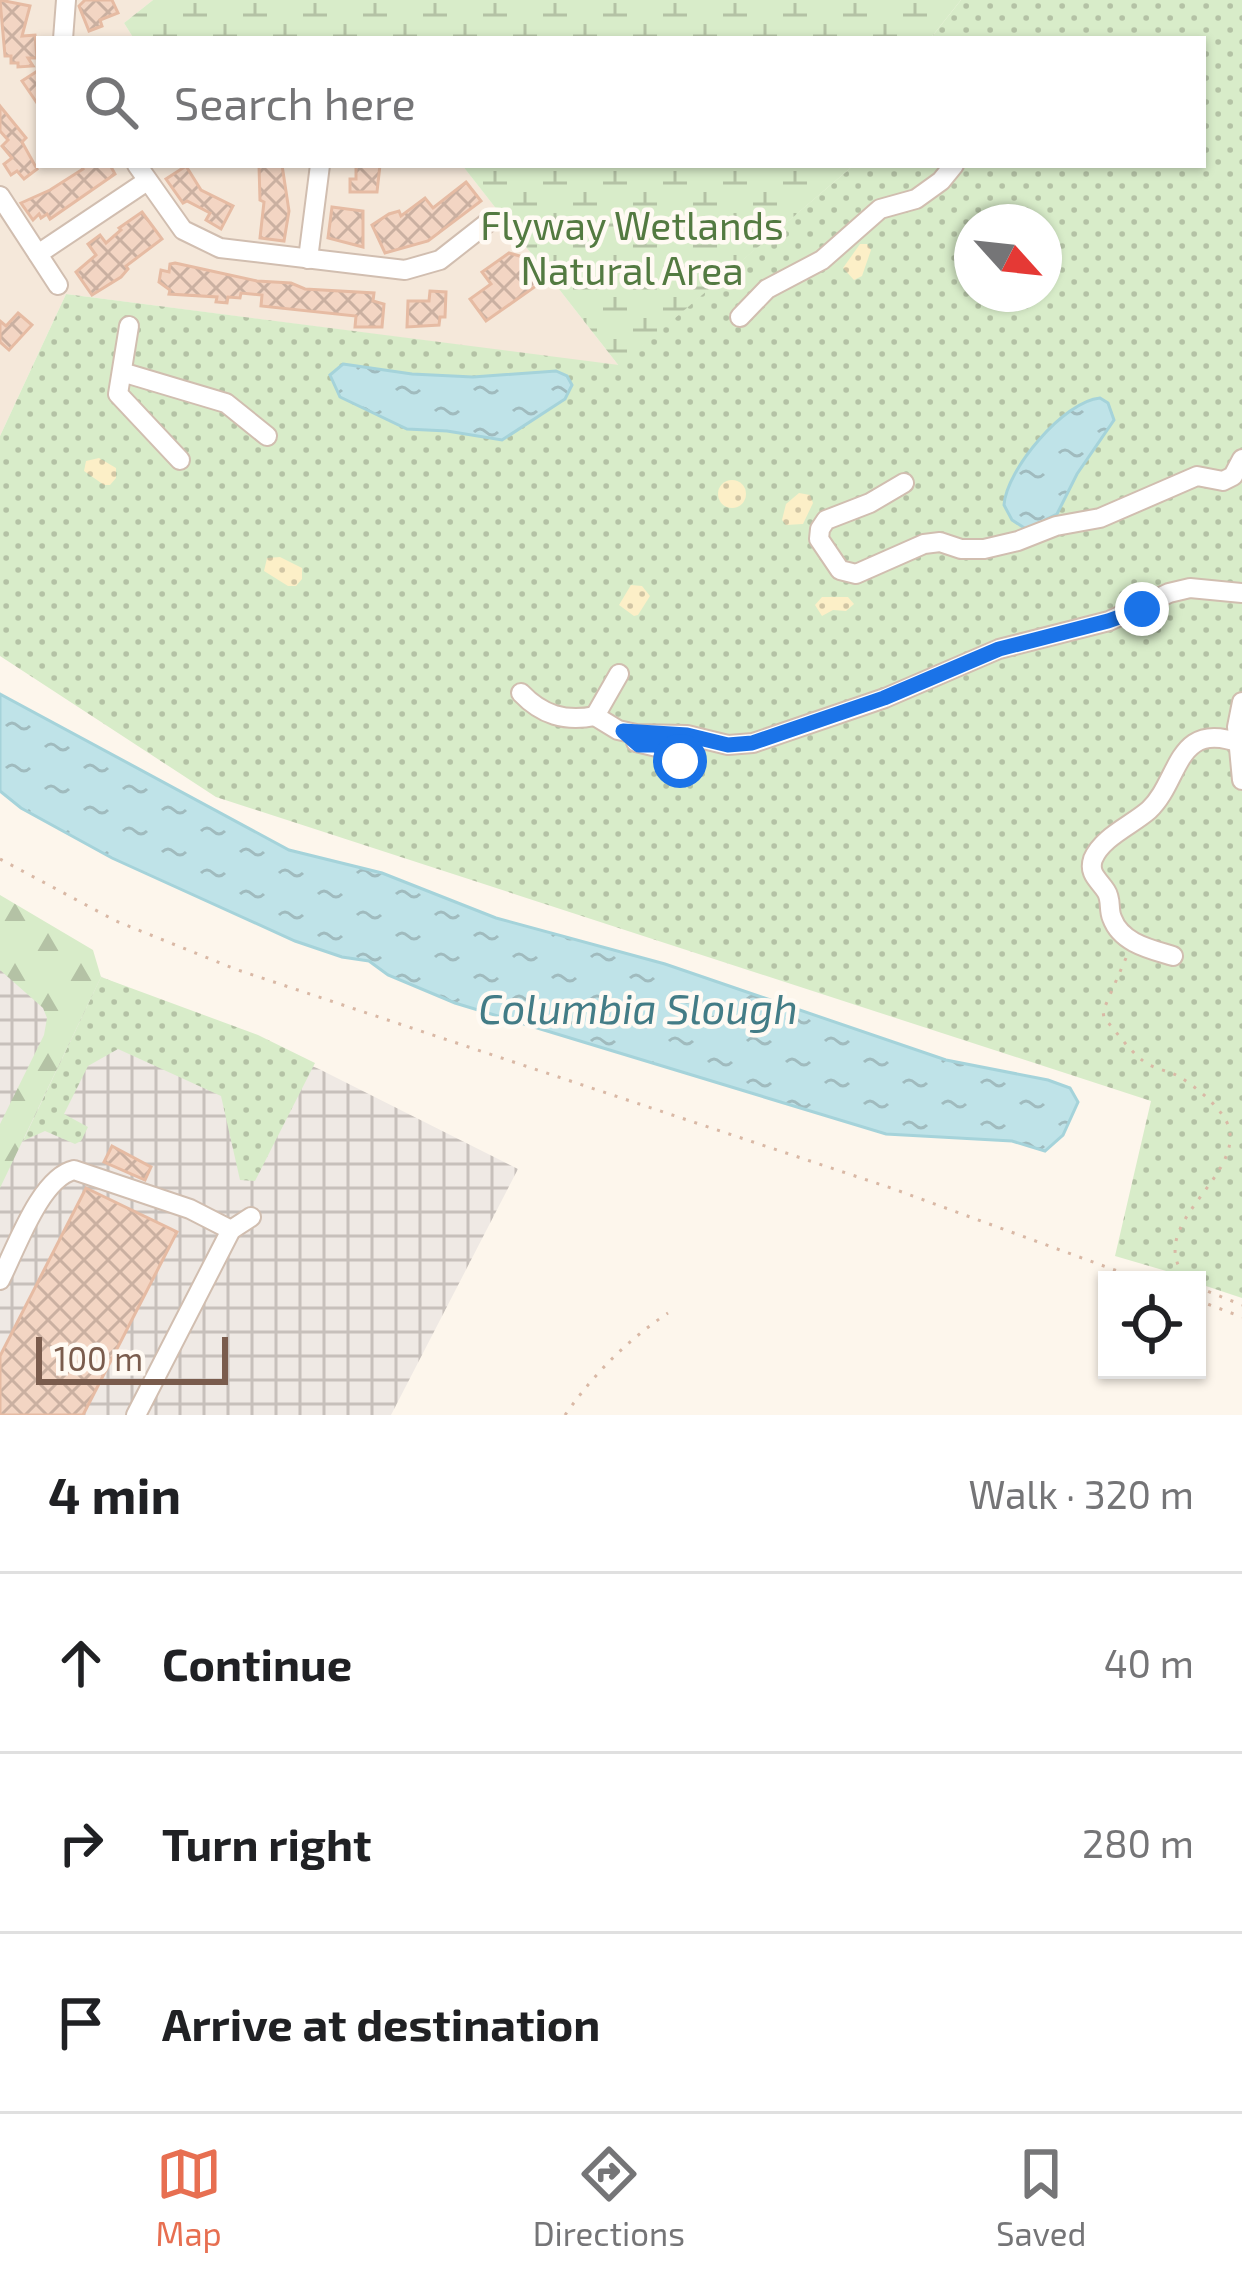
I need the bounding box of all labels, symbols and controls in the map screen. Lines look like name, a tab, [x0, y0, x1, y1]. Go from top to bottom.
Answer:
search box	[36, 36, 1206, 168]
icon: search	[78, 69, 144, 135]
text: Search here	[174, 75, 416, 129]
park label: Flyway Wetlands Natural Area	[480, 201, 784, 293]
north arrow	[954, 204, 1062, 312]
route end	[1115, 582, 1169, 636]
route start	[653, 734, 707, 788]
water label: Columbia Slough	[478, 982, 798, 1033]
map controls	[1098, 1271, 1206, 1379]
button: locate	[1098, 1271, 1206, 1379]
scale bar	[36, 1331, 228, 1384]
text: 100 m	[54, 1338, 143, 1378]
text: 4 min	[48, 1463, 181, 1524]
text: Walk · 320 m	[968, 1470, 1194, 1517]
icon: ahead	[48, 1630, 114, 1696]
text: Continue	[162, 1636, 352, 1690]
text: 40 m	[1104, 1639, 1194, 1686]
icon: right	[48, 1810, 114, 1876]
text: Turn right	[162, 1816, 371, 1870]
text: 280 m	[1082, 1819, 1194, 1866]
icon: arrive	[48, 1990, 114, 2056]
text: Arrive at destination	[162, 1996, 600, 2050]
tab: Map	[156, 2141, 222, 2253]
tab: Directions	[533, 2141, 685, 2253]
tab: Saved	[996, 2141, 1086, 2253]

